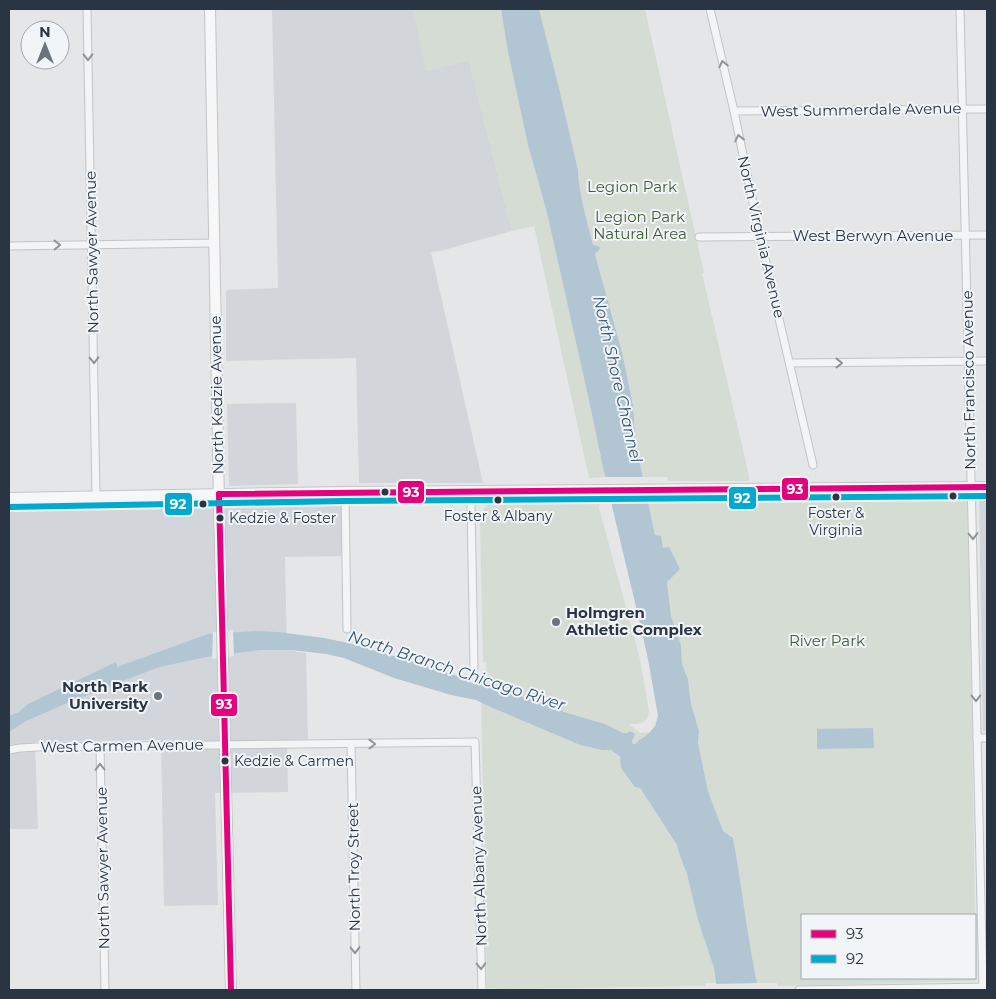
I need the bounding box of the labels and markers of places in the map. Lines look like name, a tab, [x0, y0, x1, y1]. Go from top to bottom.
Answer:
unlabelled marker	[380, 487, 390, 497]
unlabelled marker	[948, 491, 958, 501]
marker: Foster & Virginia	[831, 492, 841, 502]
marker: Foster & Albany	[493, 495, 503, 505]
unlabelled marker	[198, 499, 208, 509]
place label: Foster & Virginia	[808, 504, 865, 539]
place label: Foster & Albany	[444, 507, 553, 525]
place label: Kedzie & Foster	[229, 509, 337, 527]
marker: Kedzie & Foster	[215, 513, 225, 523]
place label: Holmgren Athletic Complex	[565, 603, 702, 639]
marker: Holmgren Athletic Complex	[550, 616, 562, 628]
place label: North Park University	[62, 677, 149, 713]
marker: North Park University	[152, 690, 164, 702]
place label: Kedzie & Carmen	[234, 752, 354, 770]
marker: Kedzie & Carmen	[220, 756, 230, 766]

